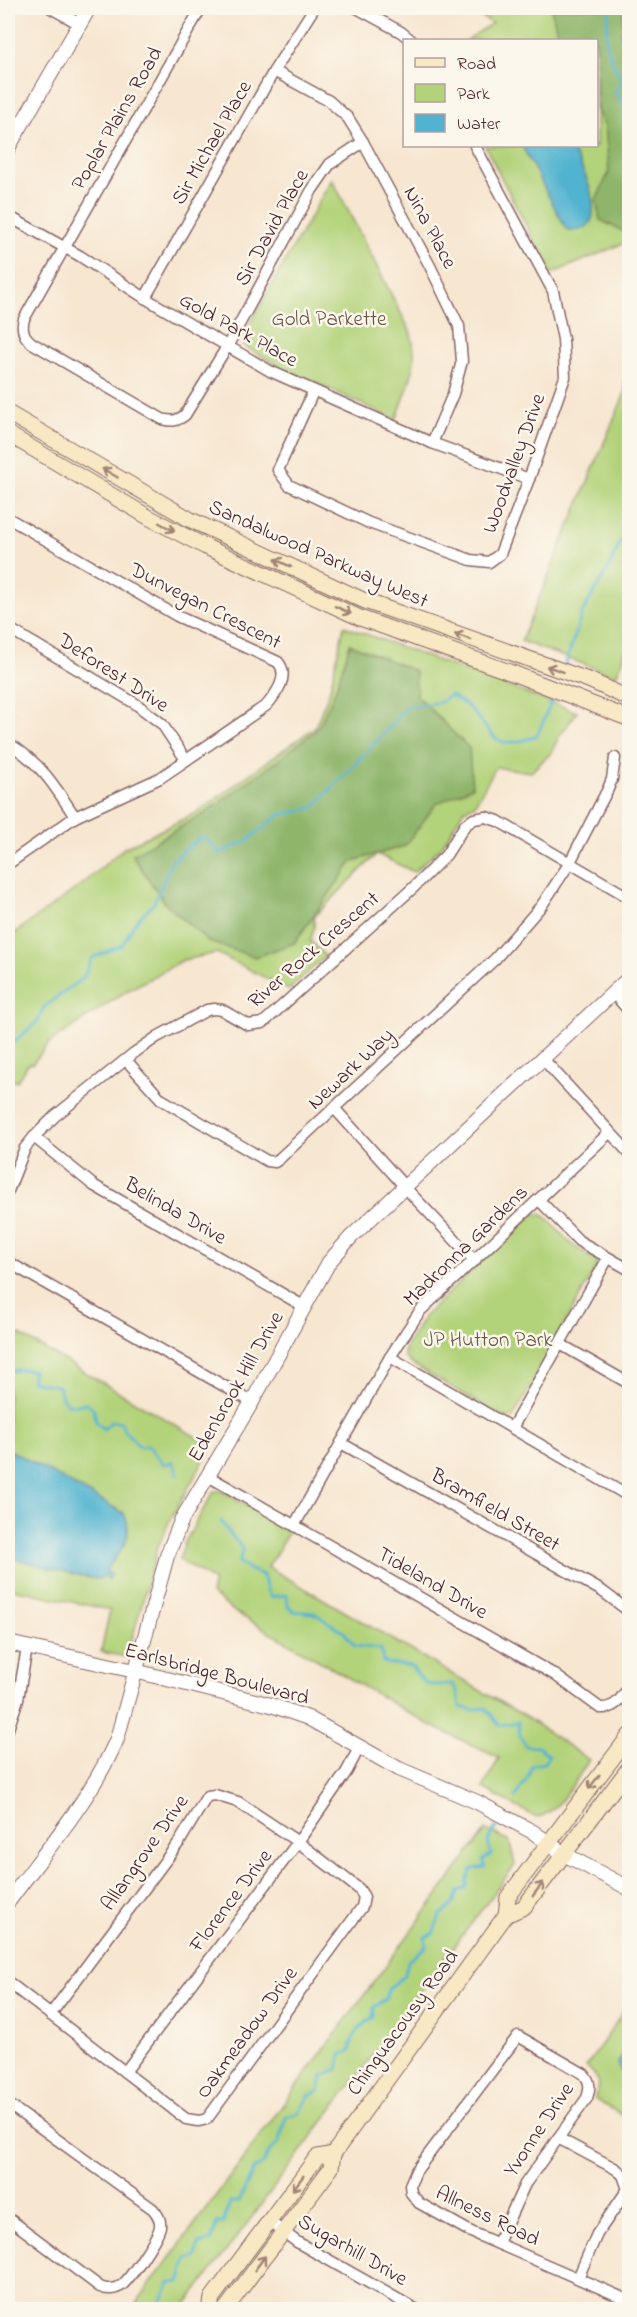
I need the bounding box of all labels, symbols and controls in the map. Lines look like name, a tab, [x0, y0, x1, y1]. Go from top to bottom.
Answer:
legend	[403, 39, 598, 147]
street label: Poplar Plains Road	[65, 42, 171, 196]
text: Road	[457, 52, 496, 78]
street label: Sir Michael Place	[165, 75, 261, 211]
text: Park	[457, 82, 490, 108]
text: Water	[457, 112, 501, 138]
street label: Sir David Place	[228, 164, 317, 292]
street label: Nina Place	[395, 181, 464, 275]
street label: Gold Park Place	[173, 286, 303, 376]
park label: Gold Parkette	[272, 305, 387, 335]
street label: Woodvalley Drive	[476, 389, 556, 538]
one-way arrow	[102, 466, 119, 478]
street label: Sandalwood Parkway West	[203, 493, 433, 619]
one-way arrow	[158, 521, 175, 533]
street label: Dunvegan Crescent	[122, 555, 286, 660]
one-way arrow	[274, 557, 292, 568]
one-way arrow	[334, 605, 352, 617]
street label: Deforest Drive	[51, 626, 175, 721]
one-way arrow	[454, 630, 473, 641]
one-way arrow	[546, 662, 565, 673]
street label: River Rock Crescent	[242, 885, 387, 1016]
street label: Newark Way	[301, 1021, 403, 1119]
street label: Belinda Drive	[118, 1170, 232, 1253]
street label: Madronna Gardens	[397, 1179, 536, 1314]
street label: Edenbrook Hill Drive	[181, 1306, 292, 1468]
park label: JP Hutton Park	[423, 1326, 553, 1356]
street label: Bramfield Street	[424, 1461, 565, 1560]
street label: Tideland Drive	[371, 1540, 493, 1628]
street label: Earlsbridge Boulevard	[120, 1636, 312, 1716]
one-way arrow	[588, 1774, 601, 1790]
street label: Allangrove Drive	[94, 1788, 199, 1919]
street label: Florence Drive	[182, 1843, 281, 1960]
one-way arrow	[532, 1881, 544, 1897]
street label: Chinguacousy Road	[340, 1944, 469, 2103]
street label: Oakmeadow Drive	[189, 1960, 306, 2105]
street label: Yvonne Drive	[497, 2077, 583, 2183]
one-way arrow	[292, 2174, 304, 2190]
street label: Allness Road	[430, 2179, 544, 2255]
street label: Sugarhill Drive	[290, 2207, 413, 2296]
one-way arrow	[254, 2255, 266, 2271]

